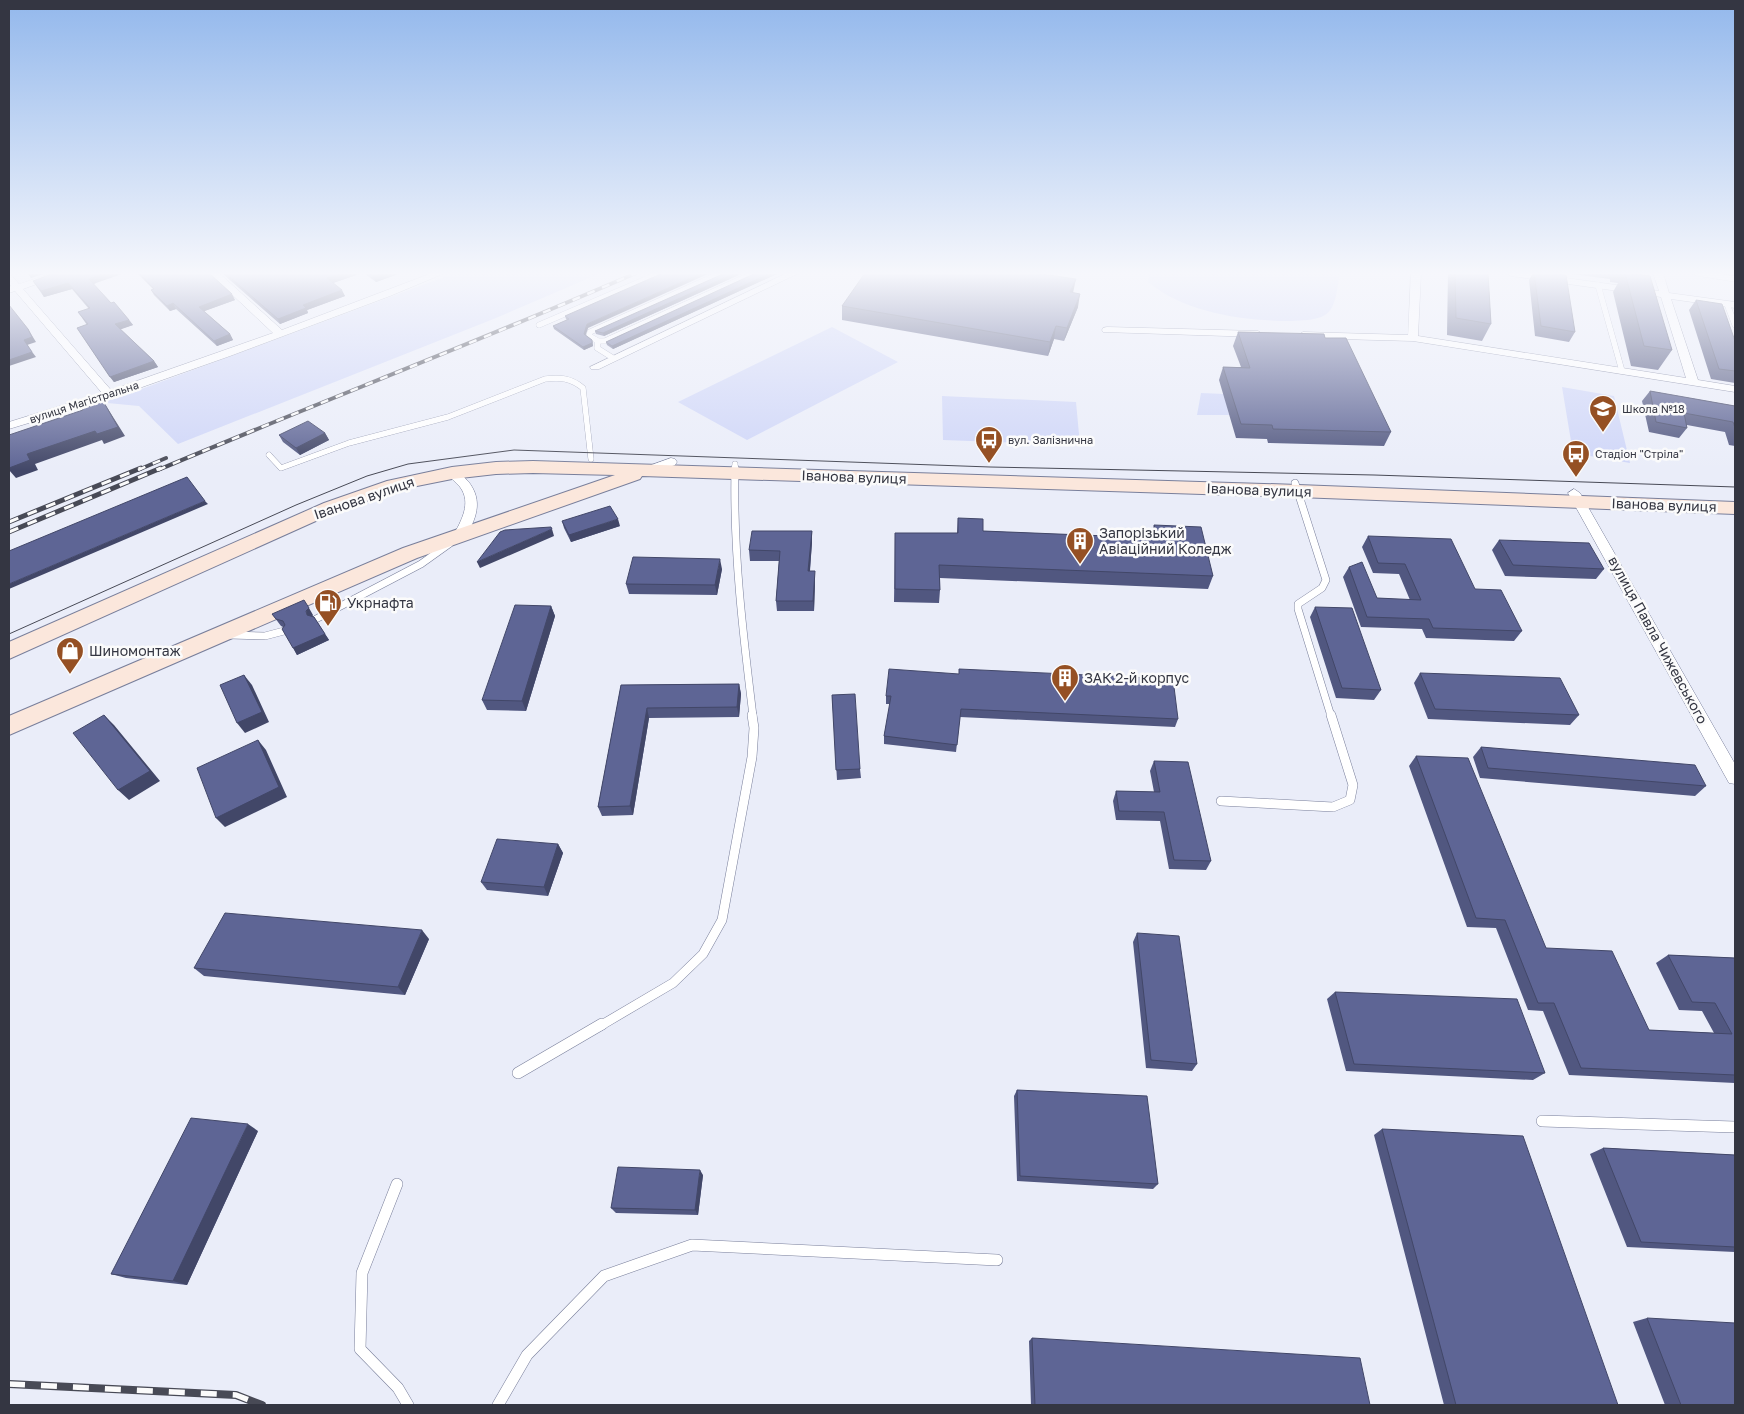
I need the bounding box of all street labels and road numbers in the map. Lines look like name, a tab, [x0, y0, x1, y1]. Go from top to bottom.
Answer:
street label: вулиця Магістральна	[28, 378, 140, 425]
street label: Іванова вулиця	[801, 466, 907, 487]
street label: Іванова вулиця	[311, 472, 416, 523]
street label: Іванова вулиця	[1206, 479, 1312, 500]
street label: Іванова вулиця	[1611, 494, 1717, 515]
street label: вулиця Павла Чижевського	[1605, 553, 1712, 726]

